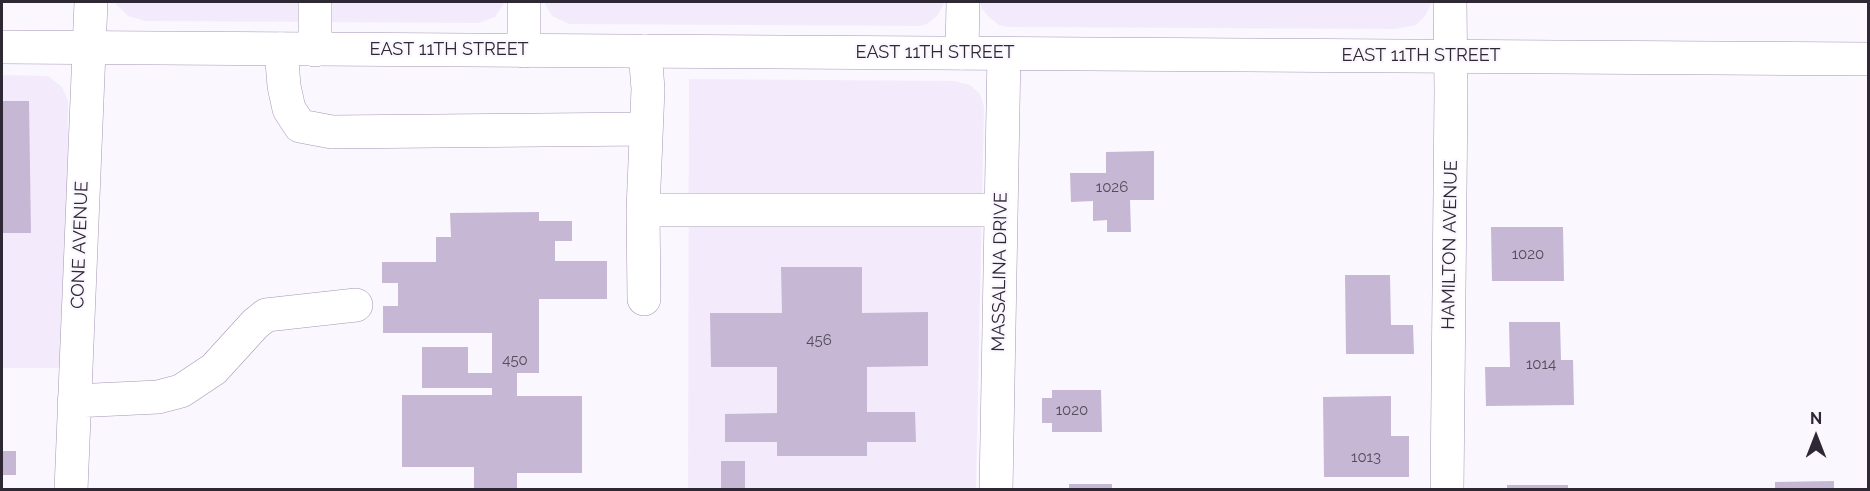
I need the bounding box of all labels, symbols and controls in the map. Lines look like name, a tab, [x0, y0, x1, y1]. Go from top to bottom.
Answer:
street label: EAST 11TH STREET	[369, 39, 529, 61]
street label: EAST 11TH STREET	[855, 42, 1015, 64]
street label: EAST 11TH STREET	[1341, 45, 1501, 67]
street label: HAMILTON AVENUE	[1438, 160, 1462, 330]
house number: 1026	[1096, 178, 1128, 196]
street label: CONE AVENUE	[67, 181, 93, 309]
street label: MASSALINA DRIVE	[988, 192, 1012, 352]
house number: 1020	[1512, 245, 1544, 263]
house number: 456	[806, 331, 832, 349]
house number: 450	[502, 351, 528, 369]
house number: 1014	[1526, 355, 1556, 373]
house number: 1020	[1056, 401, 1088, 419]
north arrow	[1786, 407, 1846, 467]
text: N	[1810, 409, 1822, 428]
house number: 1013	[1351, 448, 1381, 466]

